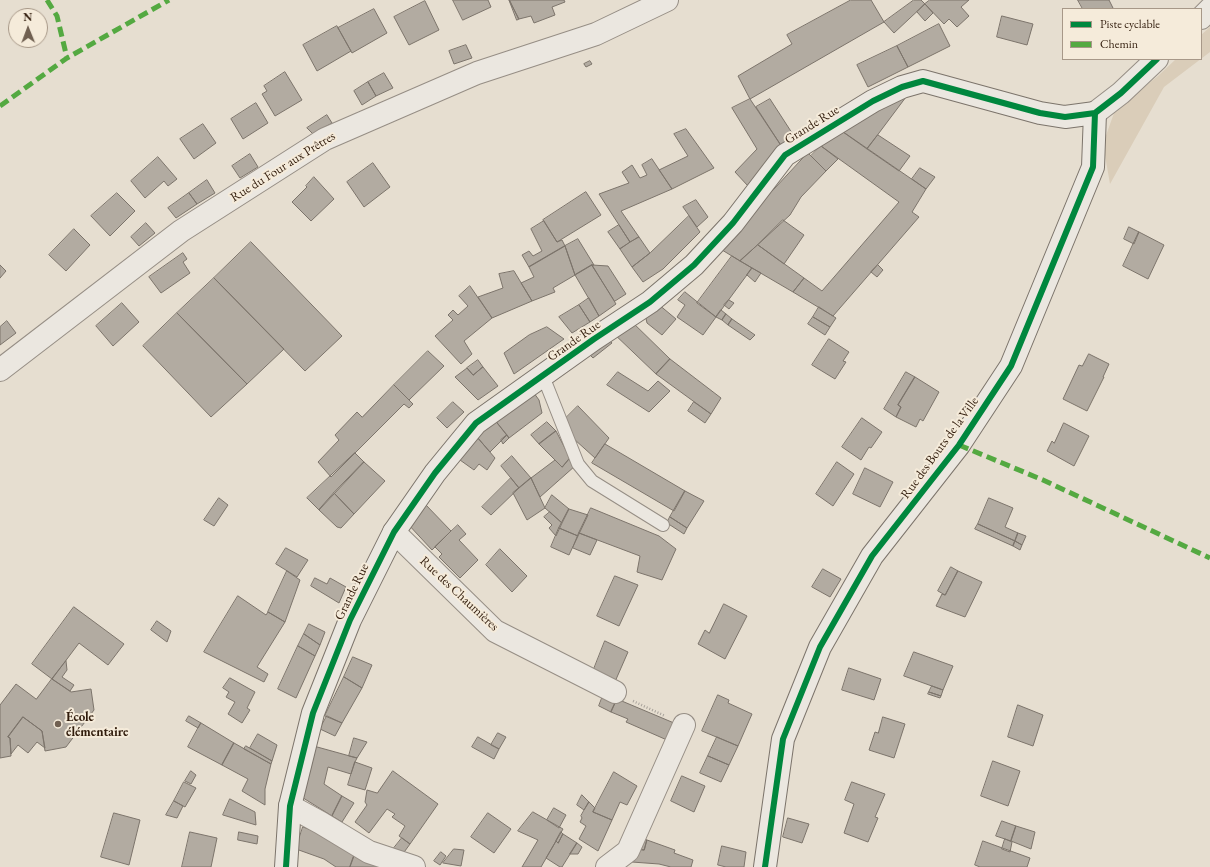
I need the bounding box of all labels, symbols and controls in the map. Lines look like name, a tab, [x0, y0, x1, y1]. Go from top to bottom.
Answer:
north arrow	[8, 8, 48, 48]
legend	[1062, 8, 1202, 60]
text: N	[23, 10, 32, 24]
text: Piste cyclable	[1100, 16, 1160, 32]
text: Chemin	[1100, 36, 1138, 52]
street label: Grande Rue	[782, 102, 842, 148]
street label: Rue du Four aux Prêtres	[228, 128, 338, 206]
street label: Grande Rue	[544, 317, 604, 365]
street label: Rue des Bouts de la Ville	[898, 394, 982, 502]
street label: Rue des Chaumières	[416, 553, 502, 635]
street label: Grande Rue	[332, 561, 372, 623]
place label: École élémentaire	[66, 709, 128, 740]
marker: École élémentaire	[53, 719, 63, 729]

